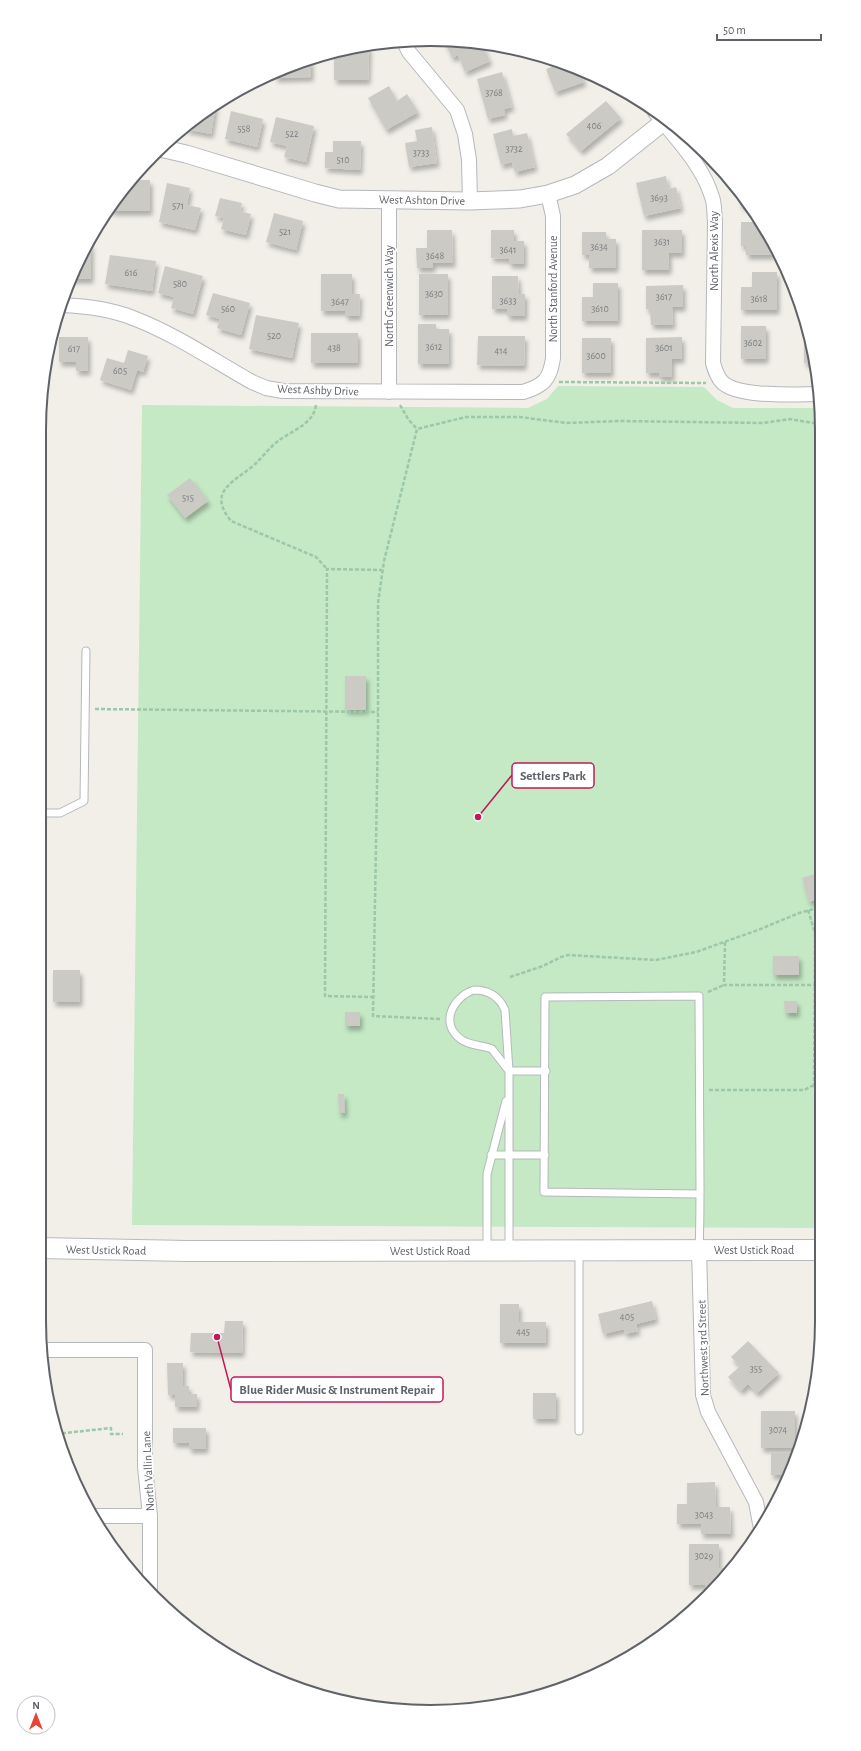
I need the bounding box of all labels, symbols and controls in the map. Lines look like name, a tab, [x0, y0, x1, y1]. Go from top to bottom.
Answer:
scale bar	[717, 16, 821, 42]
text: 50 m	[723, 24, 746, 36]
house number: 3768	[485, 88, 503, 98]
house number: 406	[587, 121, 602, 131]
house number: 558	[237, 124, 251, 134]
house number: 522	[285, 129, 299, 139]
house number: 3732	[506, 144, 523, 154]
house number: 3733	[413, 148, 429, 158]
house number: 510	[337, 155, 349, 165]
street label: West Ashton Drive	[379, 193, 465, 207]
house number: 3693	[650, 193, 668, 203]
house number: 571	[172, 201, 184, 211]
street label: North Alexis Way	[708, 211, 721, 291]
house number: 521	[279, 227, 291, 237]
street label: North Stanford Avenue	[547, 236, 559, 342]
house number: 3631	[654, 237, 670, 247]
house number: 3634	[590, 242, 608, 252]
street label: North Greenwich Way	[383, 245, 396, 347]
house number: 3641	[499, 245, 517, 255]
house number: 3648	[426, 251, 444, 261]
house number: 616	[125, 268, 138, 278]
house number: 580	[173, 279, 187, 289]
house number: 3630	[425, 289, 443, 299]
house number: 3617	[656, 292, 672, 302]
house number: 3618	[751, 294, 768, 304]
house number: 3633	[499, 296, 517, 306]
house number: 3647	[331, 297, 349, 307]
house number: 560	[221, 304, 235, 314]
house number: 3610	[591, 304, 609, 314]
house number: 520	[267, 331, 281, 341]
house number: 3602	[744, 338, 763, 348]
house number: 3612	[426, 342, 443, 352]
house number: 438	[327, 343, 341, 353]
house number: 3601	[655, 343, 673, 353]
house number: 617	[68, 344, 80, 354]
house number: 414	[494, 346, 508, 356]
house number: 3600	[586, 351, 606, 361]
house number: 605	[113, 366, 127, 376]
street label: West Ashby Drive	[277, 383, 359, 398]
house number: 515	[182, 493, 194, 503]
callout: Settlers Park	[512, 763, 594, 788]
text: Settlers Park	[520, 770, 587, 783]
street label: West Ustick Road	[66, 1243, 146, 1257]
street label: West Ustick Road	[714, 1244, 794, 1256]
street label: West Ustick Road	[390, 1245, 470, 1257]
street label: Northwest 3rd Street	[695, 1299, 711, 1396]
house number: 405	[620, 1312, 634, 1322]
house number: 445	[516, 1327, 530, 1337]
house number: 355	[750, 1364, 762, 1374]
callout: Blue Rider Music & Instrument Repair	[231, 1377, 443, 1402]
text: Blue Rider Music & Instrument Repair	[239, 1384, 435, 1397]
house number: 3074	[769, 1425, 787, 1435]
street label: North Vallin Lane	[140, 1431, 156, 1511]
house number: 3043	[695, 1510, 713, 1520]
house number: 3029	[695, 1551, 714, 1561]
north arrow	[16, 1695, 56, 1735]
text: N	[32, 1700, 40, 1711]

